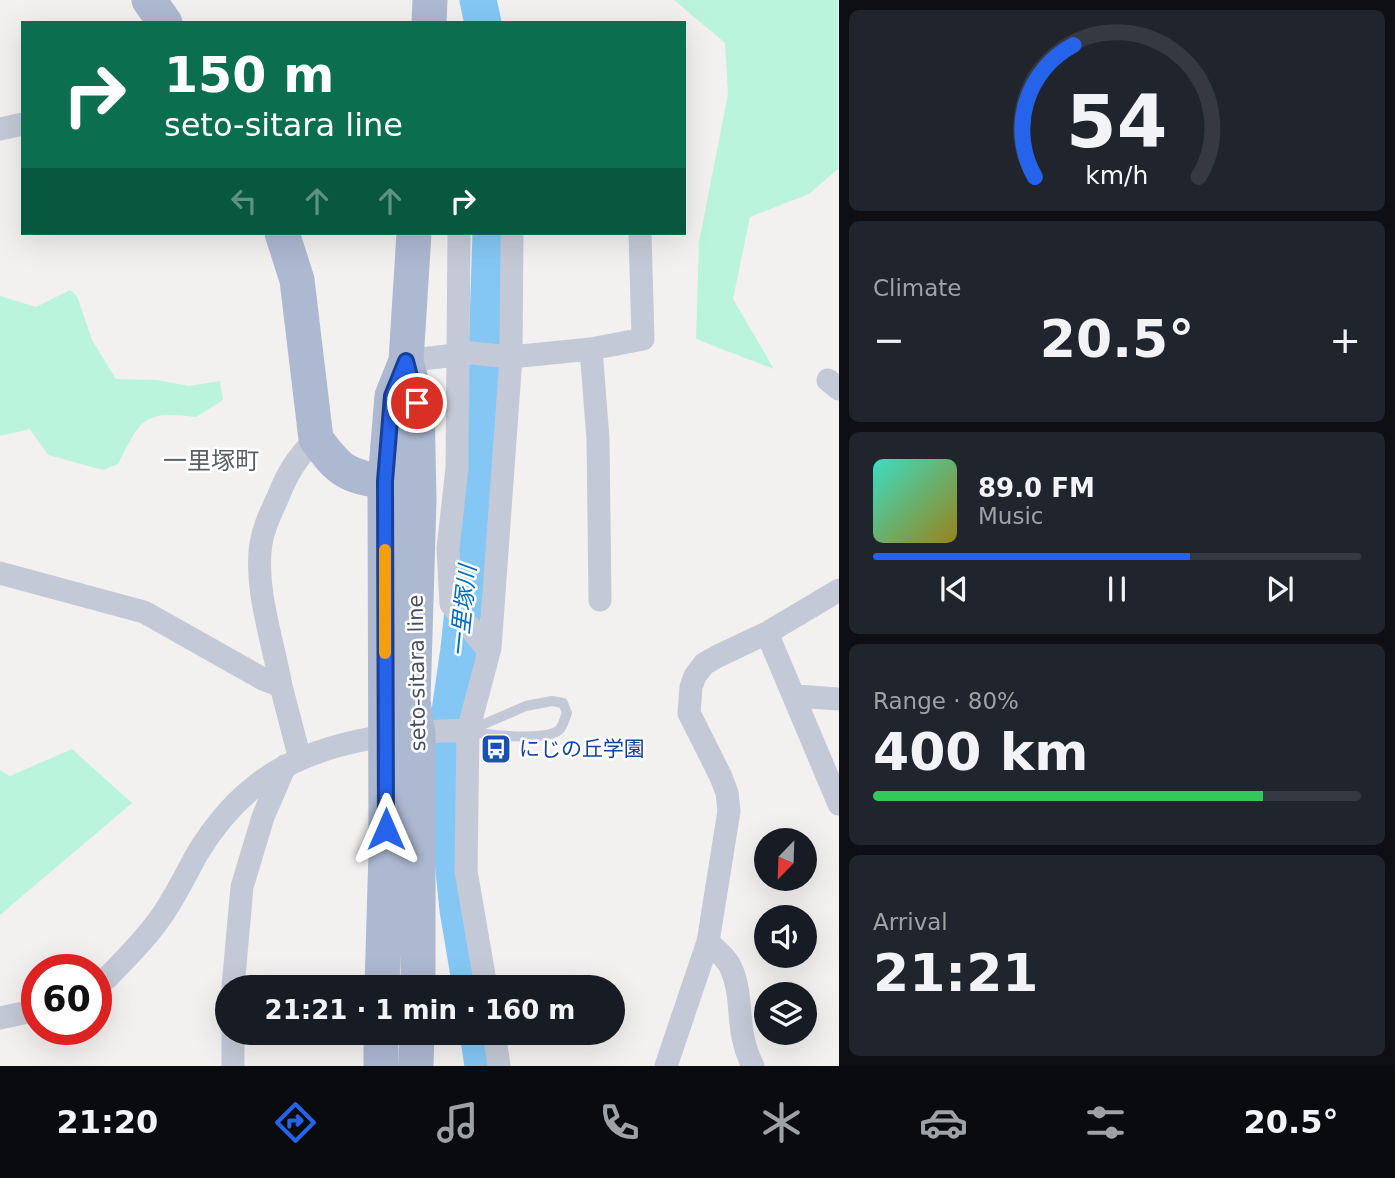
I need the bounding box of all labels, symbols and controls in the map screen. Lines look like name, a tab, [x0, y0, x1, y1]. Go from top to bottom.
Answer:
text: 150 m	[164, 47, 334, 104]
icon: right	[49, 49, 140, 140]
text: 54	[1066, 79, 1168, 164]
text: seto-sitara line	[164, 106, 403, 144]
text: km/h	[1085, 160, 1149, 189]
icon: left	[225, 182, 263, 220]
icon: ahead	[298, 182, 336, 220]
icon: ahead	[371, 182, 409, 220]
icon: right	[444, 182, 482, 220]
text: Climate	[873, 275, 962, 301]
text: 20.5°	[1040, 309, 1194, 369]
text: −	[873, 318, 905, 362]
text: +	[1329, 318, 1361, 362]
pin	[387, 373, 447, 433]
icon: arrive	[398, 384, 436, 422]
district label: 一里塚町	[163, 447, 259, 475]
text: 89.0 FM	[978, 473, 1095, 503]
text: Music	[978, 503, 1043, 529]
water label: 一里塚川	[445, 561, 481, 658]
icon: previous	[935, 570, 973, 608]
icon: pause	[1098, 570, 1136, 608]
icon: next	[1261, 570, 1299, 608]
street label: seto-sitara line	[404, 594, 430, 752]
text: Range · 80%	[873, 688, 1019, 714]
text: 400 km	[873, 722, 1088, 782]
bus stop icon: にじの丘学園	[479, 732, 513, 766]
place label: にじの丘学園	[519, 737, 645, 761]
position arrow	[349, 792, 423, 866]
north arrow	[754, 828, 817, 891]
map controls	[754, 828, 817, 1045]
button: sound	[754, 905, 817, 968]
text: Arrival	[873, 909, 948, 935]
text: 21:21	[873, 943, 1039, 1003]
speed limit sign: 60	[21, 954, 112, 1045]
button: layers	[754, 982, 817, 1045]
text: 21:21 · 1 min · 160 m	[265, 995, 575, 1025]
icon: directions	[271, 1098, 320, 1147]
icon: music	[433, 1098, 482, 1147]
icon: phone	[595, 1098, 644, 1147]
icon: climate	[757, 1098, 806, 1147]
icon: car	[919, 1098, 968, 1147]
icon: filters	[1081, 1098, 1130, 1147]
text: 21:20	[57, 1103, 158, 1141]
text: 20.5°	[1243, 1103, 1338, 1141]

